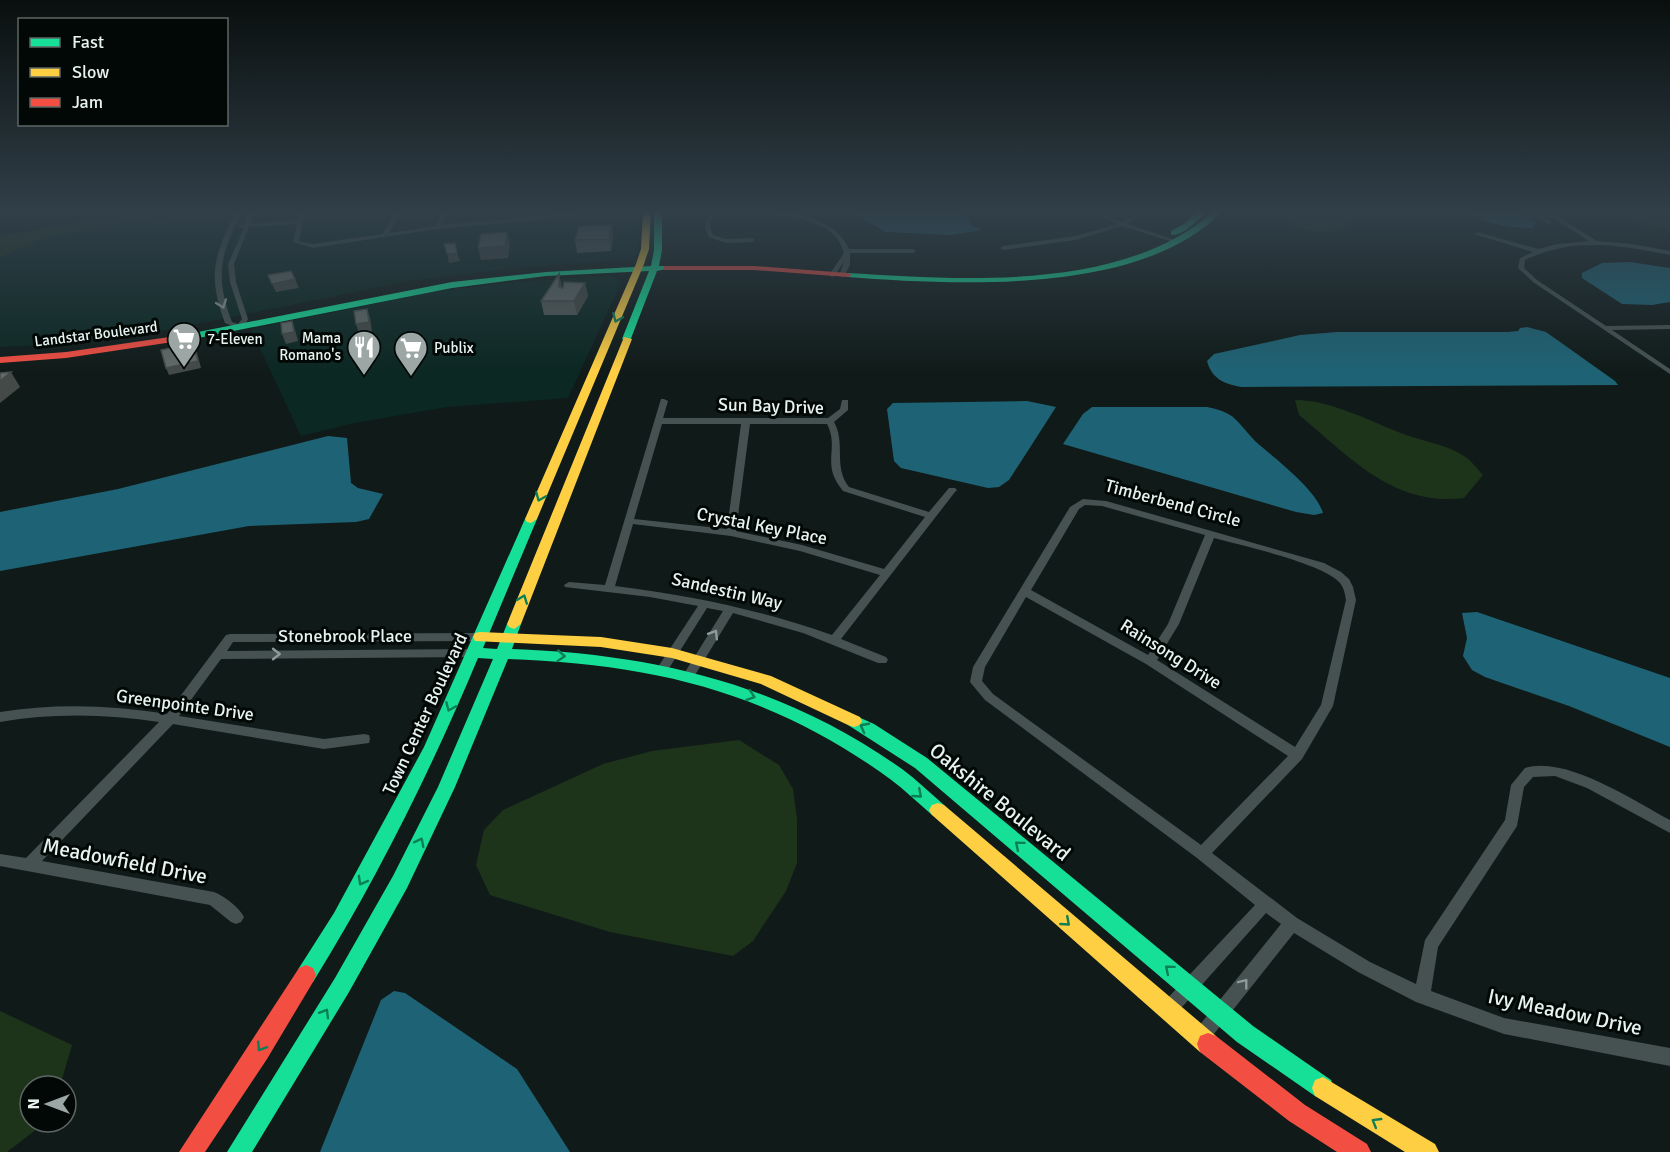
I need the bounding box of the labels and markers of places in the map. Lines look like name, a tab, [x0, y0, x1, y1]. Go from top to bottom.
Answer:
supermarket icon: 7-Eleven	[166, 321, 202, 368]
place label: Mama Romano's	[279, 329, 341, 364]
restaurant icon: Mama Romano's	[346, 329, 382, 376]
place label: 7-Eleven	[207, 330, 263, 348]
supermarket icon: Publix	[393, 330, 429, 377]
place label: Publix	[434, 339, 474, 357]

